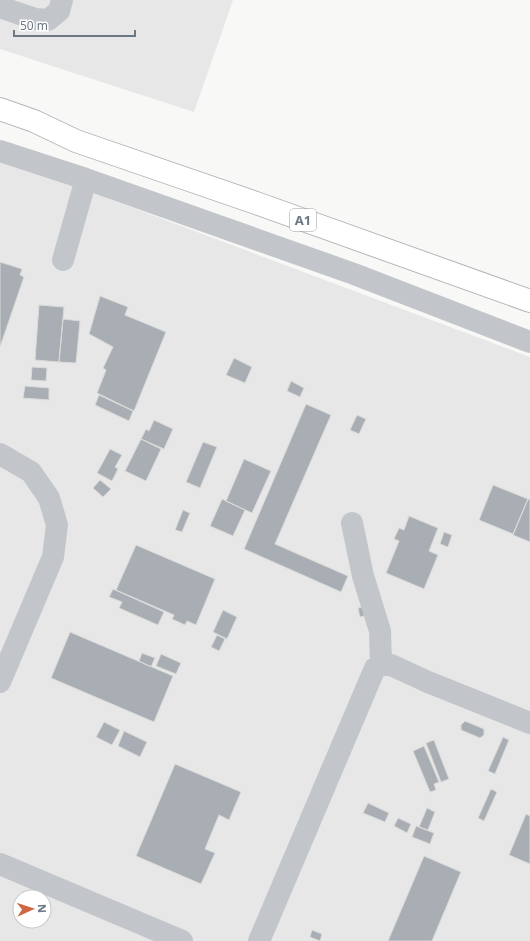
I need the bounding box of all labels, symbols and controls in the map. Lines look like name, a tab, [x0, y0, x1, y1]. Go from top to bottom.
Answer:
scale bar	[14, 12, 135, 38]
text: 50 m	[20, 17, 48, 34]
road number: A1	[290, 209, 316, 231]
north arrow	[12, 889, 52, 929]
text: N	[35, 904, 50, 913]

